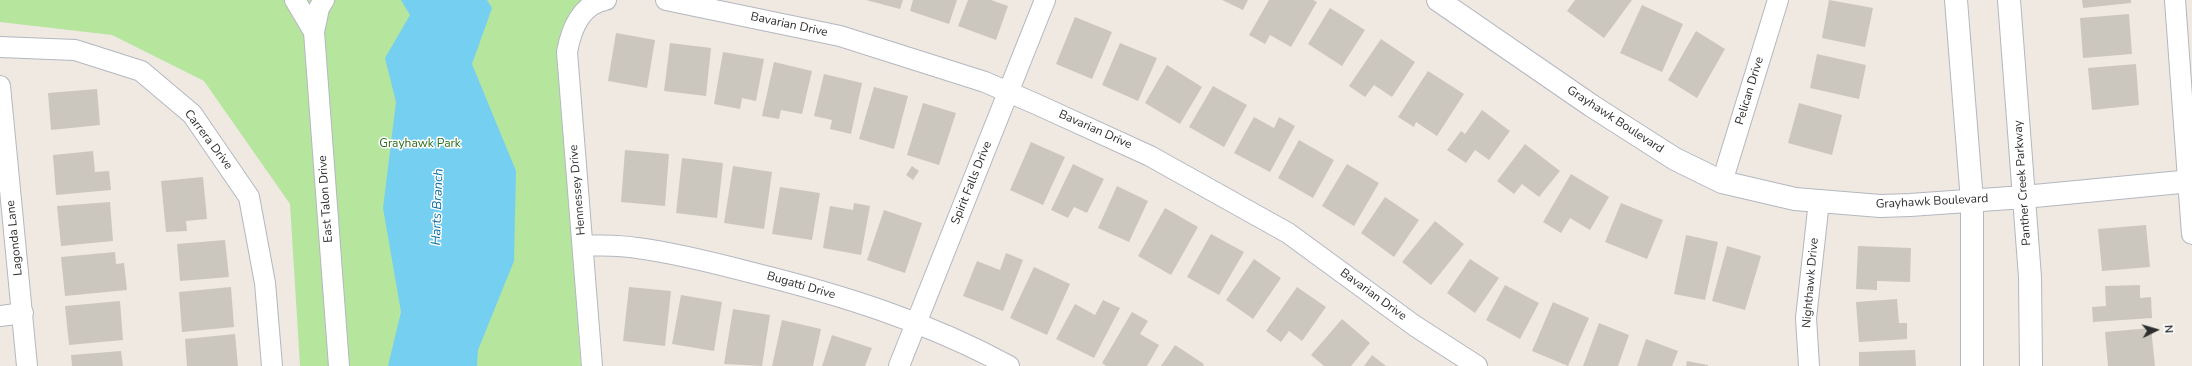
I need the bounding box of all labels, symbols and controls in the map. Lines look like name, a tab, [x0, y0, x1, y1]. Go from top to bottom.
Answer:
street label: Bavarian Drive	[749, 10, 829, 40]
street label: Pelican Drive	[1733, 55, 1767, 127]
street label: Grayhawk Boulevard	[1564, 83, 1666, 157]
street label: Carrera Drive	[181, 107, 235, 173]
street label: Bavarian Drive	[1056, 107, 1134, 153]
street label: Panther Creek Parkway	[2011, 120, 2035, 246]
park label: Grayhawk Park	[379, 137, 461, 151]
street label: Spirit Falls Drive	[949, 139, 995, 227]
street label: Hennessey Drive	[567, 144, 589, 236]
street label: East Talon Drive	[316, 155, 336, 243]
water label: Harts Branch	[429, 168, 447, 246]
street label: Grayhawk Boulevard	[1875, 192, 1989, 212]
street label: Lagonda Lane	[4, 199, 26, 277]
street label: Nighthawk Drive	[1800, 237, 1822, 329]
street label: Bavarian Drive	[1337, 266, 1409, 324]
street label: Bugatti Drive	[765, 269, 837, 303]
north arrow	[2136, 310, 2176, 350]
text: N	[2161, 324, 2176, 334]

